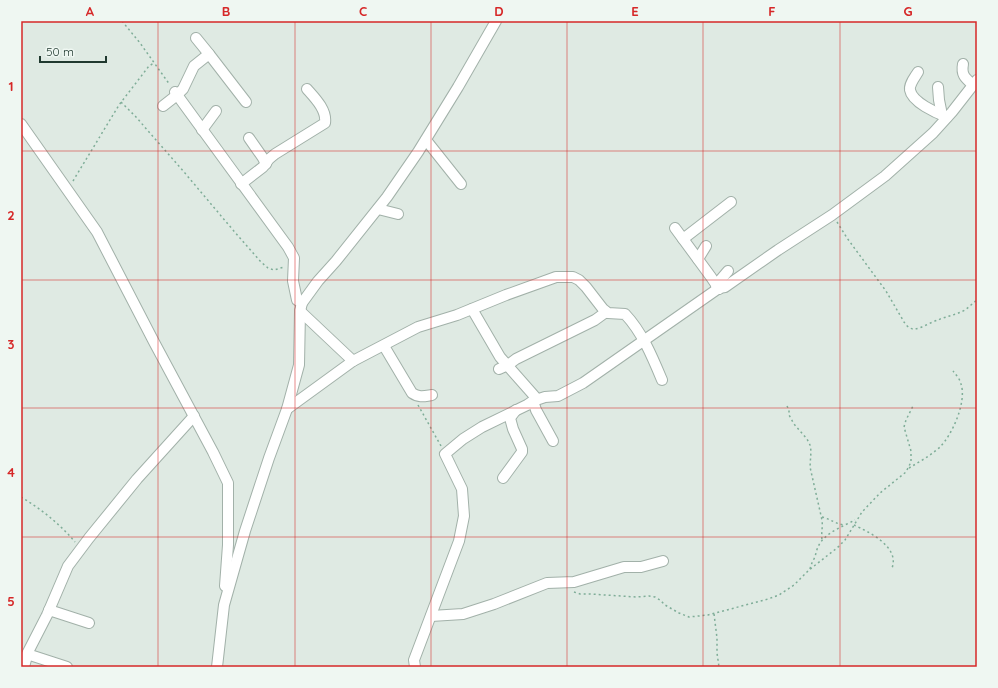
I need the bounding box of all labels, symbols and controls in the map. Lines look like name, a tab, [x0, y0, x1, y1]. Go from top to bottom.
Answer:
text: A	[86, 3, 95, 19]
text: B	[222, 3, 230, 19]
text: C	[359, 3, 367, 19]
text: D	[494, 3, 504, 19]
text: E	[631, 3, 639, 19]
text: F	[768, 3, 776, 19]
text: G	[903, 3, 913, 19]
scale bar	[40, 38, 106, 64]
text: 50 m	[46, 44, 74, 59]
text: 1	[8, 78, 14, 94]
text: 2	[7, 207, 15, 223]
text: 3	[8, 336, 15, 352]
text: 4	[7, 464, 15, 480]
text: 5	[7, 593, 15, 609]

